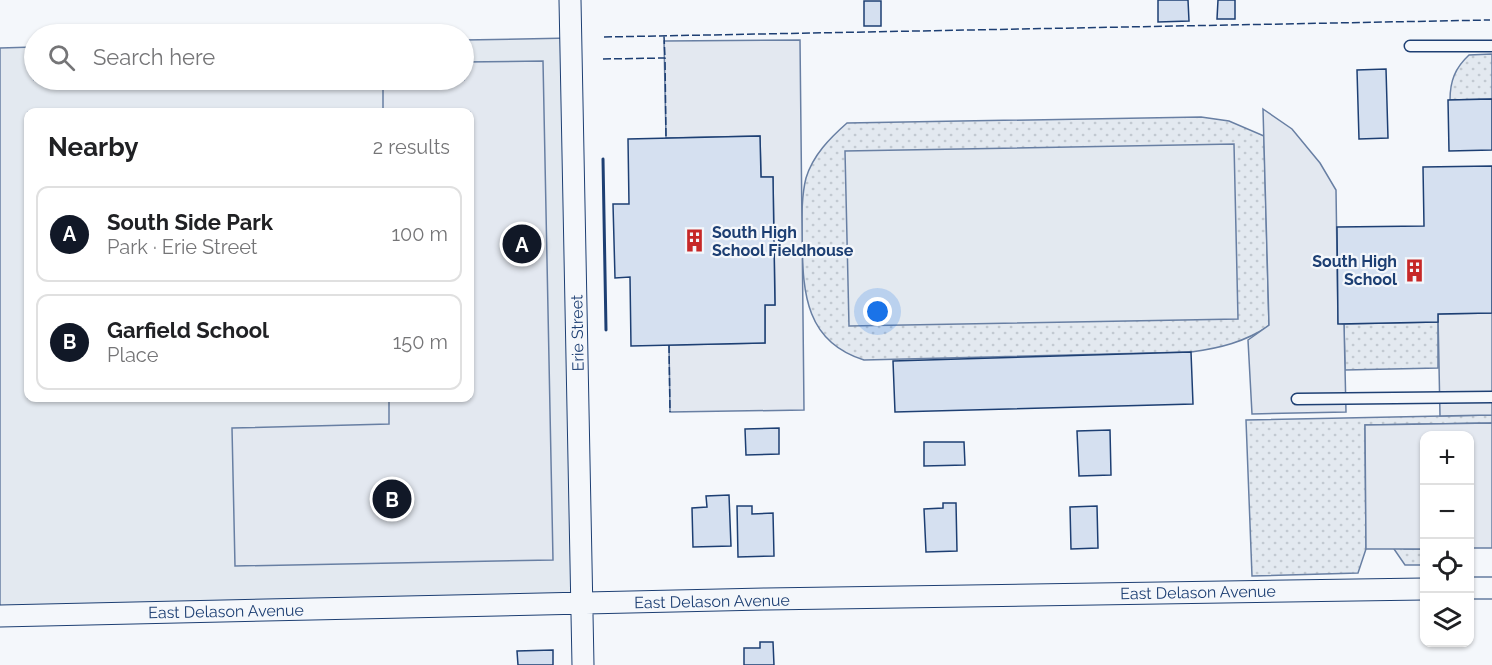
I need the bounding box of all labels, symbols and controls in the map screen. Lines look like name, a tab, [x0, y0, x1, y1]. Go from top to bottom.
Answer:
search box	[24, 24, 474, 90]
icon: search	[45, 41, 78, 74]
text: Search here	[93, 44, 215, 70]
text: Nearby	[48, 132, 138, 162]
text: 2 results	[373, 135, 450, 159]
text: South Side Park	[107, 209, 273, 235]
text: A	[63, 222, 76, 246]
text: 100 m	[391, 222, 448, 246]
pin: A	[502, 222, 542, 266]
place label: South High School Fieldhouse	[712, 223, 854, 260]
building icon: South High School Fieldhouse	[681, 228, 707, 254]
text: Park · Erie Street	[107, 235, 258, 259]
place label: South High School	[1312, 252, 1398, 289]
building icon: South High School	[1402, 257, 1428, 283]
street label: Erie Street	[567, 294, 588, 371]
your location	[863, 297, 892, 326]
text: Garfield School	[107, 317, 269, 343]
text: B	[63, 330, 76, 354]
text: 150 m	[393, 330, 448, 354]
text: Place	[107, 343, 158, 367]
map controls	[1420, 431, 1474, 647]
button: +	[1420, 431, 1474, 485]
pin: B	[372, 476, 412, 522]
button: −	[1420, 485, 1474, 539]
button: locate	[1420, 539, 1474, 593]
street label: East Delason Avenue	[1120, 582, 1276, 603]
street label: East Delason Avenue	[634, 591, 790, 612]
button: layers	[1420, 593, 1474, 647]
street label: East Delason Avenue	[148, 601, 304, 622]

